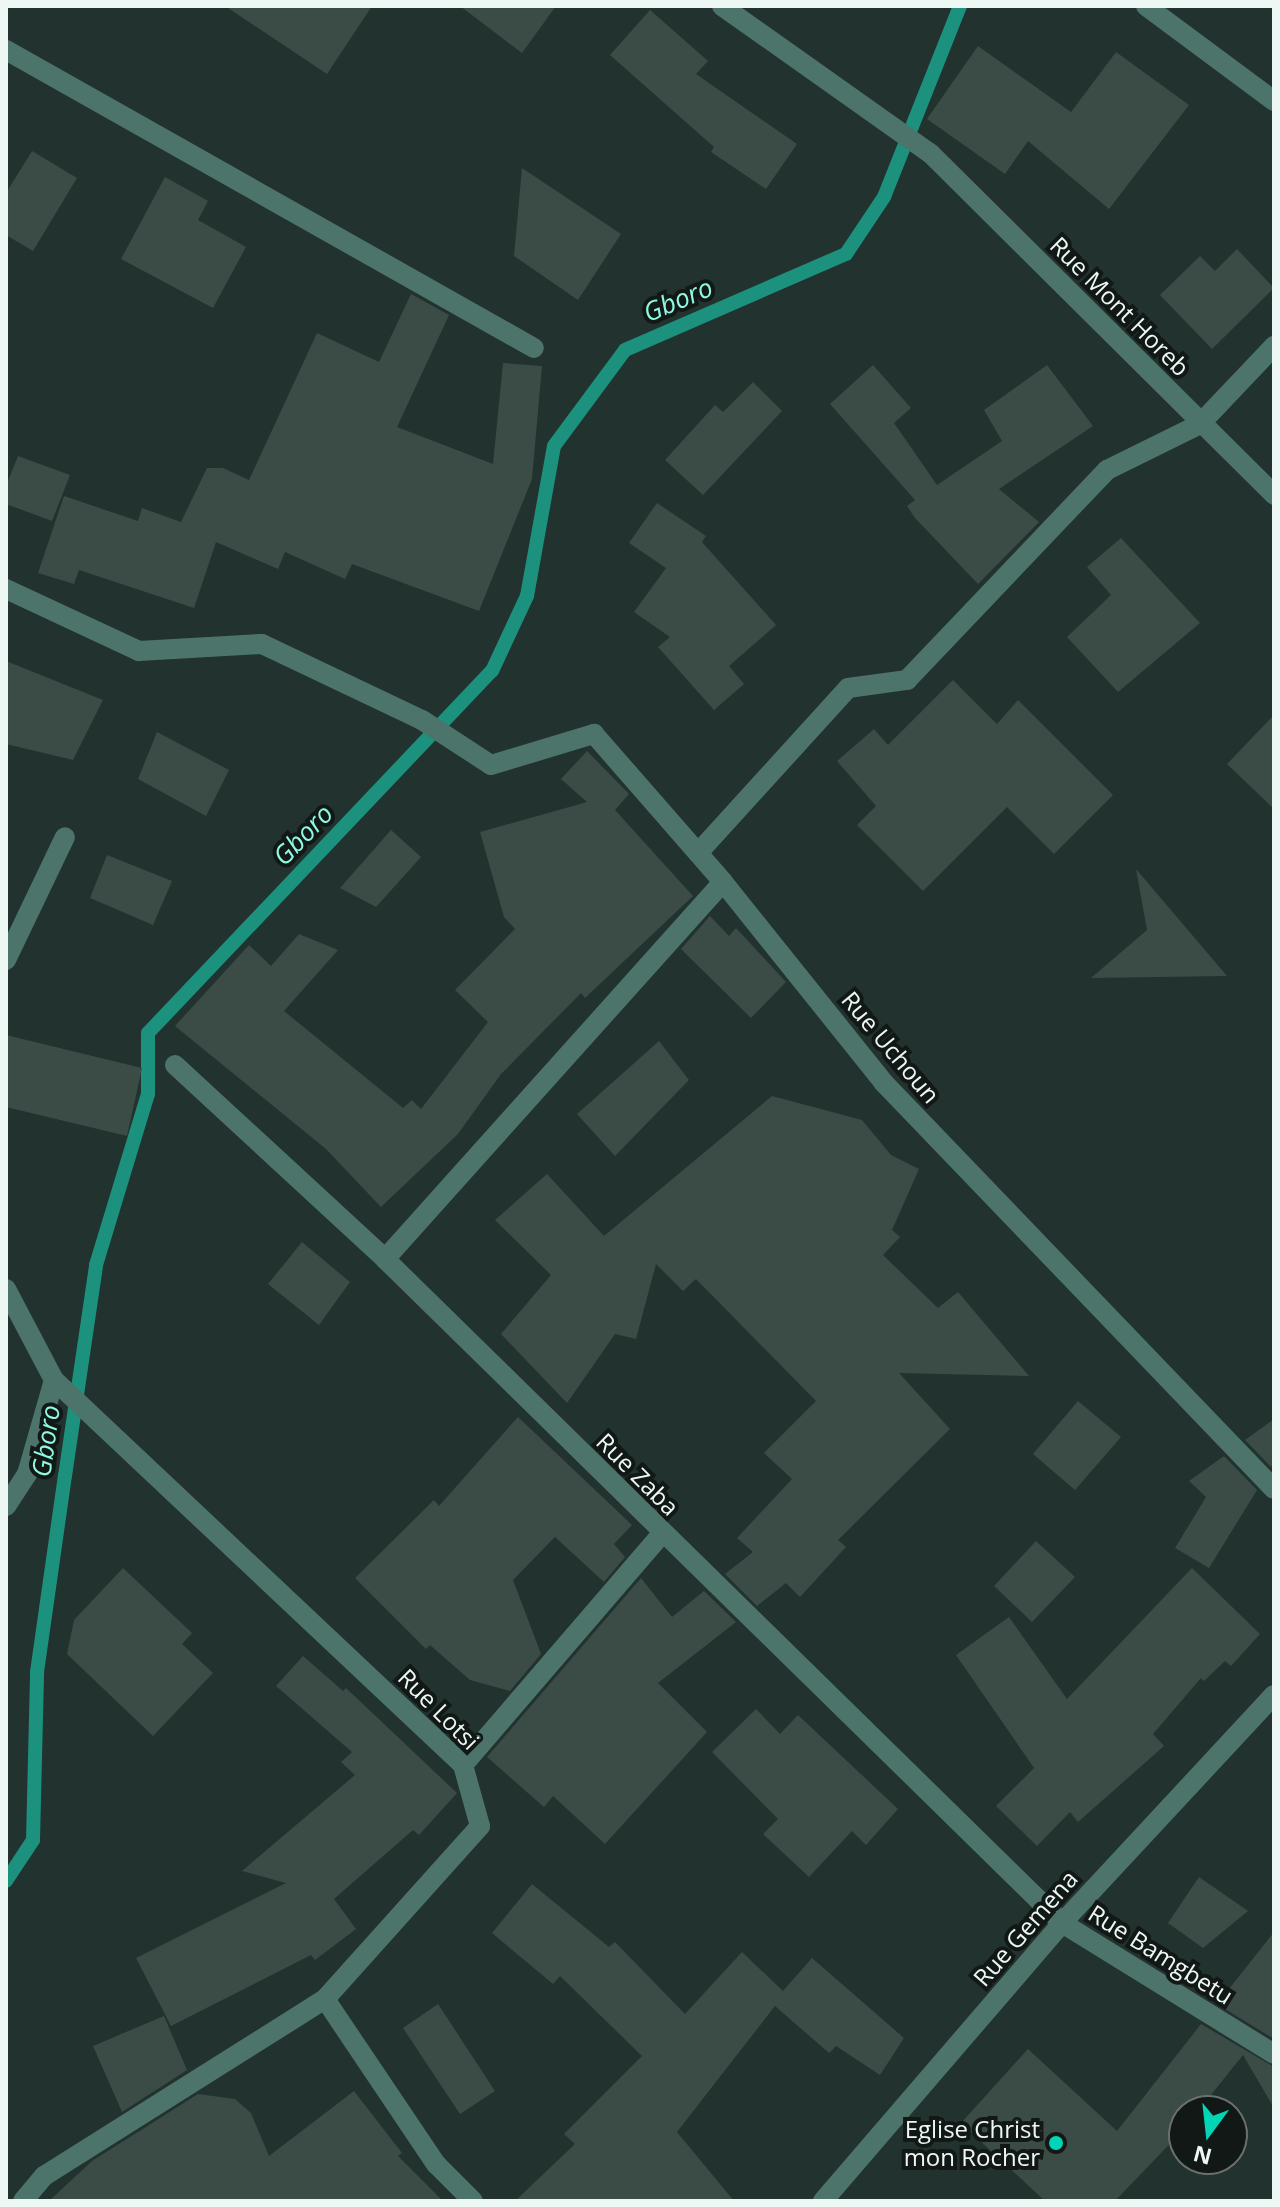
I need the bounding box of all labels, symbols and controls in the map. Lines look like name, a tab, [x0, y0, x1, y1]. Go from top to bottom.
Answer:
street label: Rue Mont Horeb	[1044, 230, 1196, 382]
water label: Gboro	[639, 272, 717, 328]
water label: Gboro	[267, 798, 339, 872]
street label: Rue Uchoun	[836, 985, 946, 1109]
water label: Gboro	[26, 1403, 66, 1479]
street label: Rue Zaba	[591, 1427, 685, 1521]
street label: Rue Lotsi	[393, 1663, 485, 1755]
street label: Rue Gemena	[967, 1864, 1083, 1992]
street label: Rue Bamgbetu	[1084, 1898, 1238, 2010]
north arrow	[1168, 2095, 1248, 2175]
place label: Eglise Christ mon Rocher	[904, 2115, 1040, 2171]
marker: Eglise Christ mon Rocher	[1047, 2134, 1065, 2152]
text: N	[1190, 2139, 1215, 2173]

